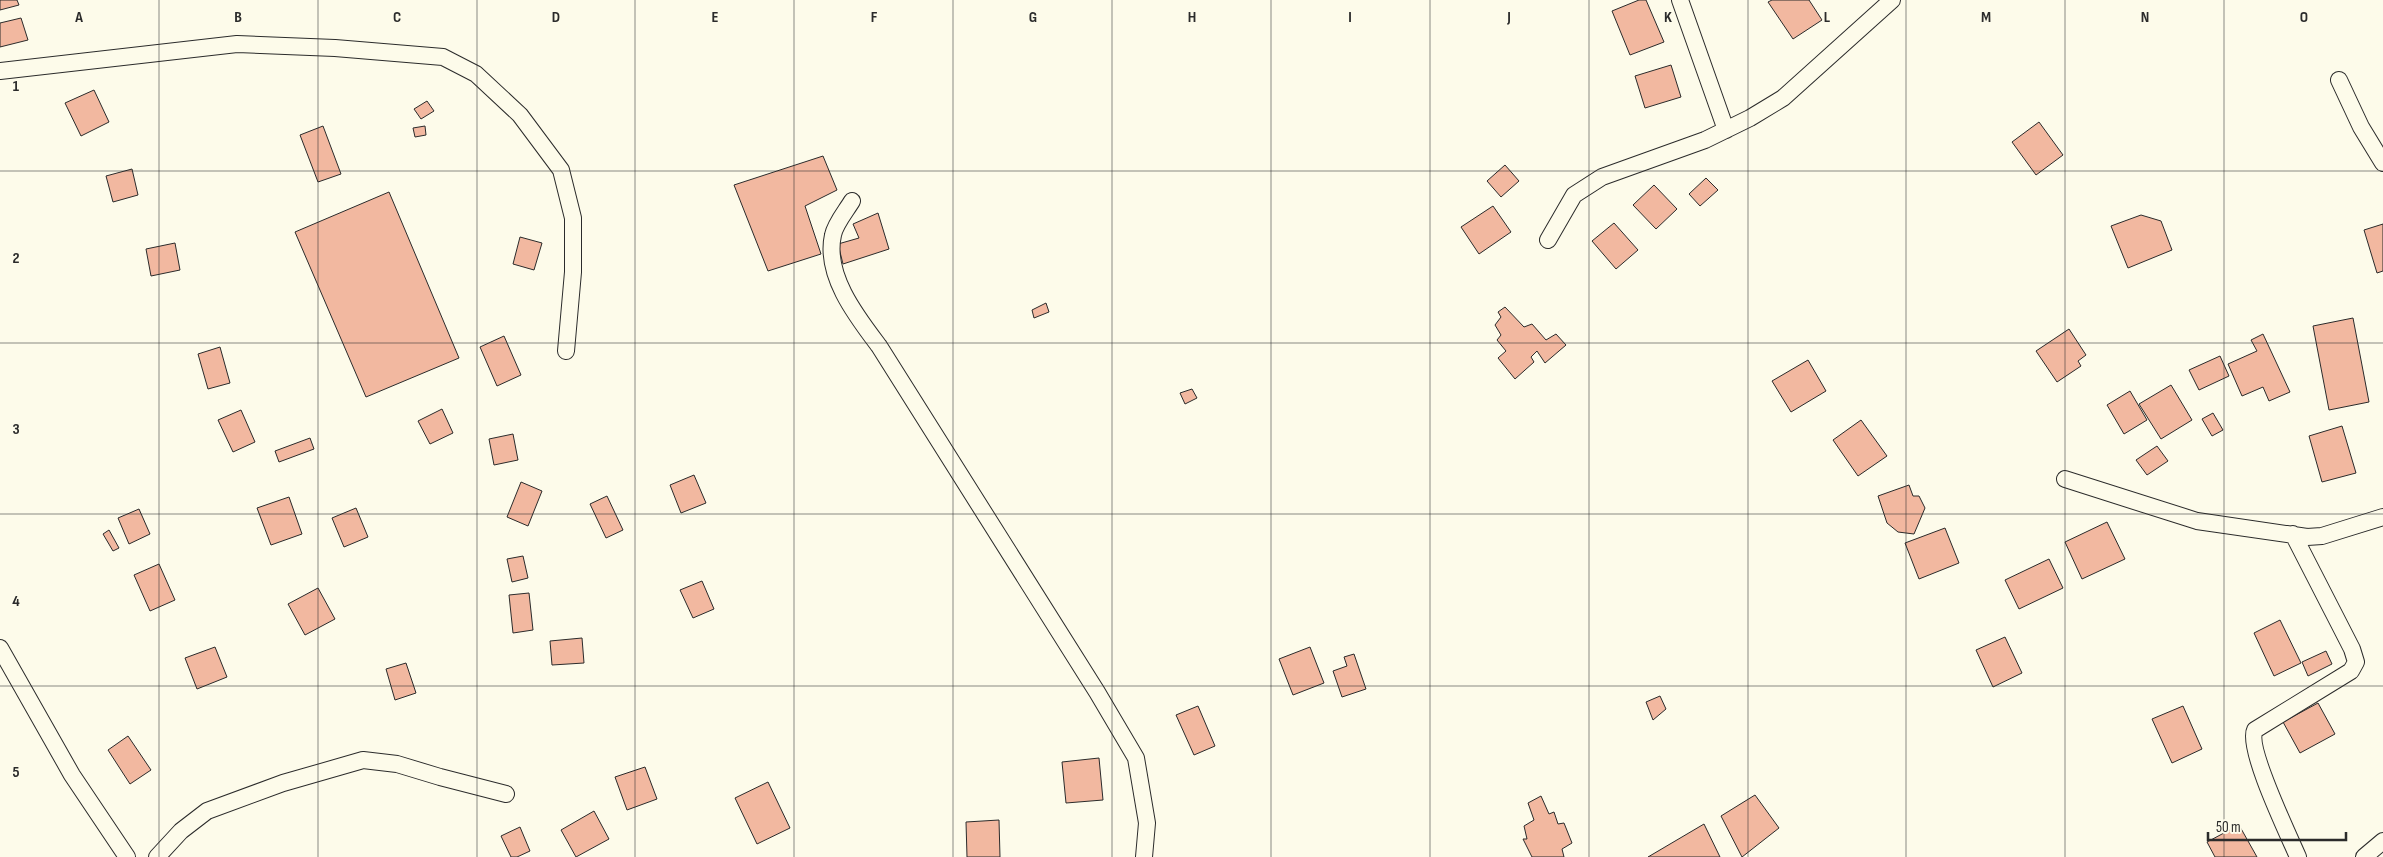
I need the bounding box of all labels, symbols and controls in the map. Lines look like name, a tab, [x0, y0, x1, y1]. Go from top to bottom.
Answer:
text: A	[74, 8, 83, 27]
text: B	[234, 8, 242, 27]
text: C	[393, 8, 401, 27]
text: D	[552, 8, 560, 27]
text: E	[712, 8, 719, 27]
text: F	[871, 8, 878, 27]
text: G	[1029, 8, 1037, 27]
text: H	[1188, 8, 1196, 27]
text: I	[1348, 8, 1352, 27]
text: J	[1506, 8, 1511, 27]
text: K	[1664, 8, 1672, 27]
text: L	[1824, 8, 1831, 27]
text: M	[1981, 8, 1991, 27]
text: N	[2141, 8, 2149, 27]
text: O	[2300, 8, 2308, 27]
text: 1	[13, 77, 20, 96]
text: 2	[12, 249, 20, 268]
text: 3	[12, 420, 20, 439]
text: 4	[12, 592, 20, 611]
text: 5	[12, 763, 20, 782]
scale bar	[2208, 810, 2346, 842]
text: 50 m	[2216, 818, 2241, 837]

